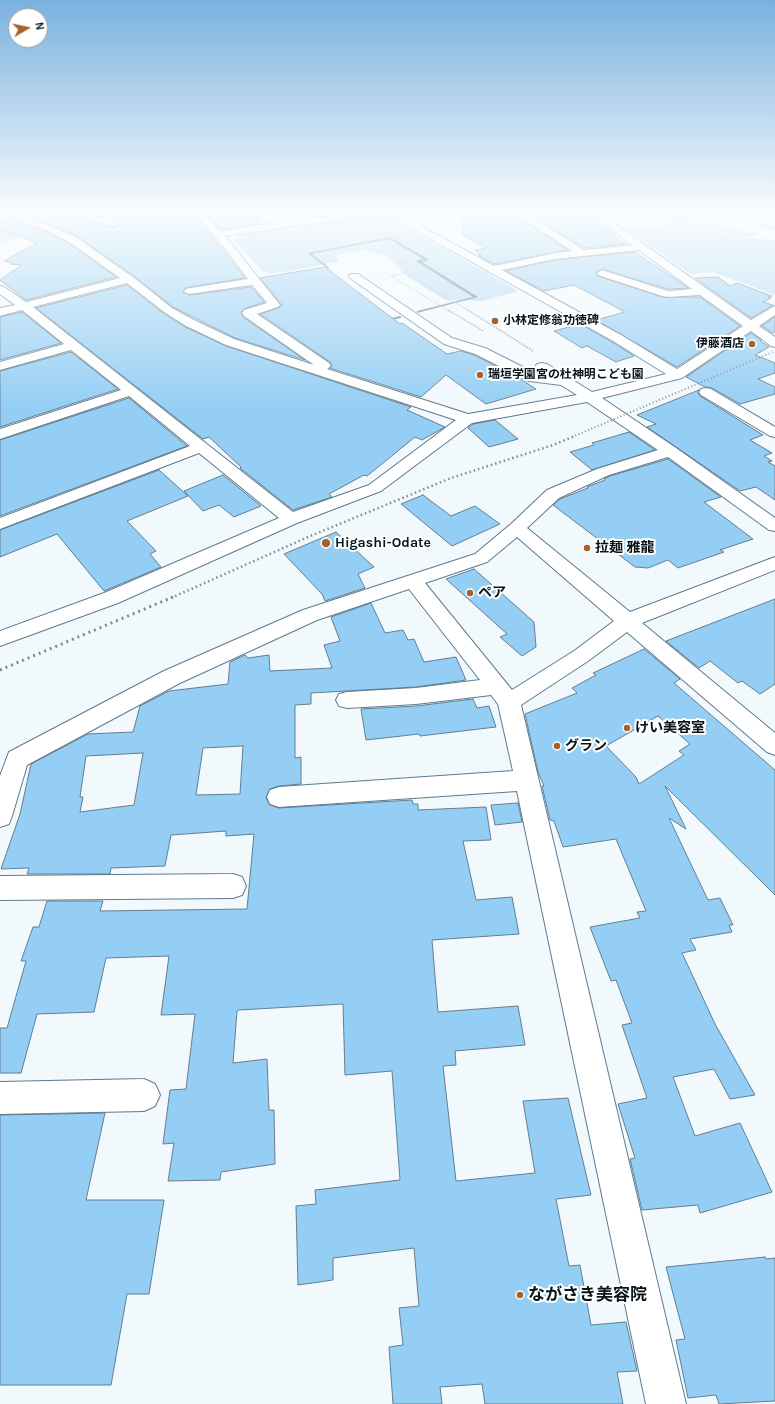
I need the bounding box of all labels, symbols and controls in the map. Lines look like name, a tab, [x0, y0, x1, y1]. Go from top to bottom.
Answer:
north arrow	[8, 8, 48, 48]
text: N	[32, 21, 46, 31]
place label: 小林定修翁功徳碑	[503, 314, 599, 328]
marker: 小林定修翁功徳碑	[490, 316, 500, 326]
place label: 伊藤酒店	[696, 337, 744, 351]
marker: 伊藤酒店	[747, 339, 757, 349]
place label: 瑞垣学園宮の杜神明こども園	[488, 368, 644, 382]
marker: 瑞垣学園宮の杜神明こども園	[475, 370, 485, 380]
place label: Higashi-Odate	[335, 535, 431, 551]
marker: Higashi-Odate	[320, 537, 332, 549]
place label: 拉麺 雅龍	[595, 540, 655, 556]
marker: 拉麺 雅龍	[582, 543, 592, 553]
place label: ペア	[478, 585, 506, 601]
marker: ペア	[465, 588, 475, 598]
place label: けい美容室	[635, 720, 705, 736]
marker: けい美容室	[622, 723, 632, 733]
place label: グラン	[565, 738, 607, 754]
marker: グラン	[552, 741, 562, 751]
place label: ながさき美容院	[528, 1285, 647, 1305]
marker: ながさき美容院	[515, 1290, 525, 1300]

